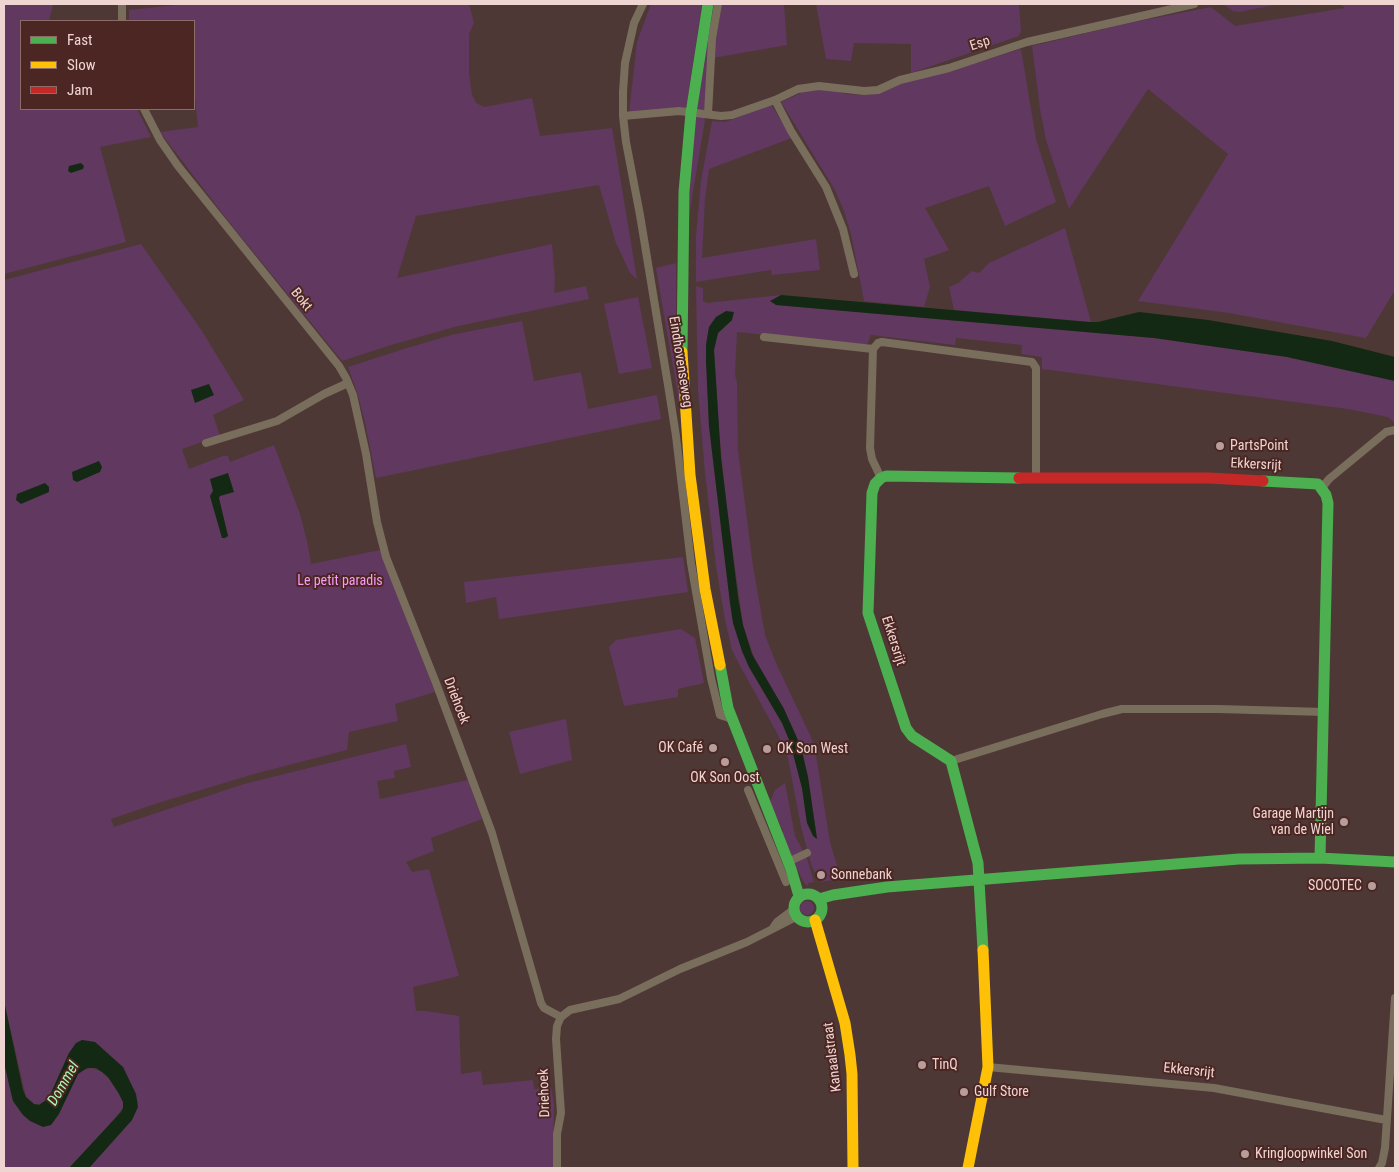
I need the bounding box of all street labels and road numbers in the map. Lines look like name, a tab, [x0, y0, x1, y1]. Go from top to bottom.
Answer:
street label: Esp	[968, 33, 992, 55]
street label: Bokt	[287, 285, 315, 315]
street label: Eindhovenseweg	[664, 315, 696, 409]
street label: Ekkersrijt	[1230, 455, 1282, 475]
street label: Ekkersrijt	[877, 614, 909, 668]
street label: Driehoek	[439, 675, 473, 727]
street label: Kanaalstraat	[820, 1021, 846, 1093]
street label: Ekkersrijt	[1163, 1060, 1215, 1082]
street label: Driehoek	[536, 1068, 554, 1118]

